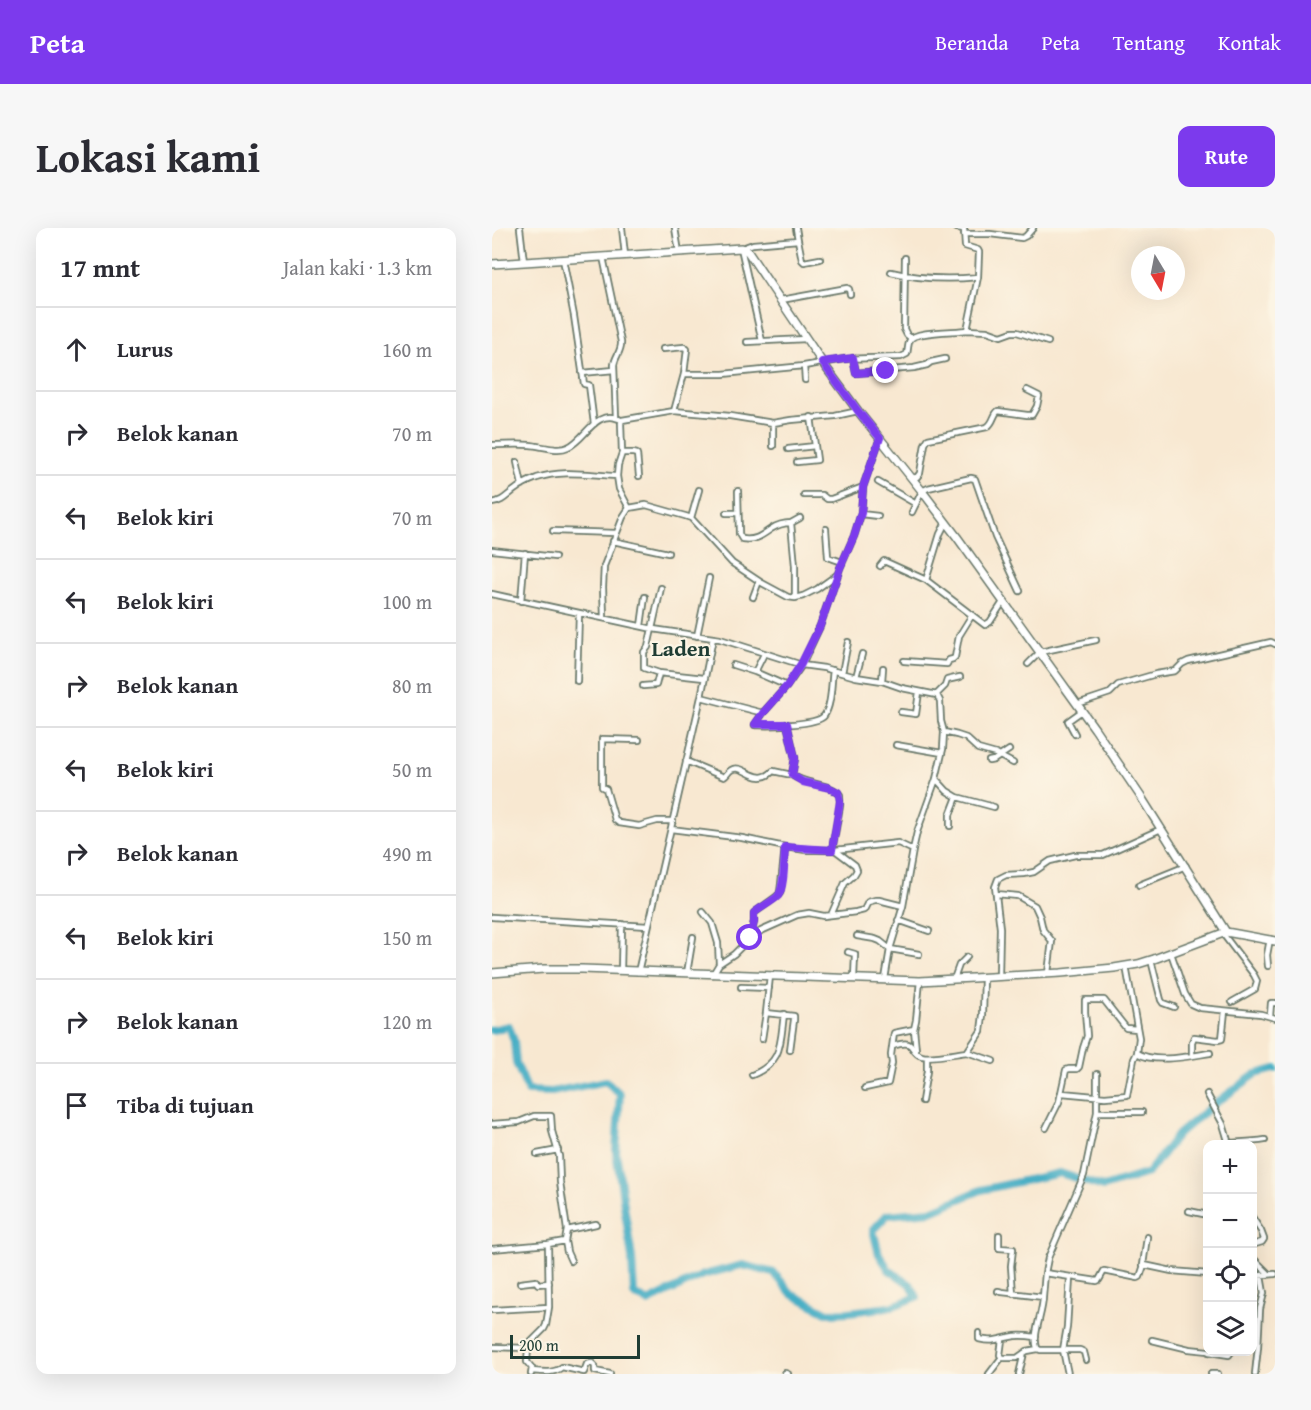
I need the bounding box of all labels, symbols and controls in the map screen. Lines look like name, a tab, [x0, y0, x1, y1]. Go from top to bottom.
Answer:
text: Peta	[30, 22, 85, 63]
text: Beranda	[935, 27, 1008, 58]
text: Peta	[1041, 27, 1080, 58]
text: Tentang	[1113, 27, 1185, 58]
text: Kontak	[1218, 27, 1281, 58]
text: Lokasi kami	[36, 126, 260, 187]
button: Rute	[1178, 126, 1275, 187]
north arrow	[1131, 246, 1185, 300]
text: 17 mnt	[60, 248, 140, 287]
text: Jalan kaki · 1.3 km	[283, 253, 432, 282]
icon: ahead	[60, 333, 93, 366]
text: Lurus	[117, 333, 173, 365]
text: 160 m	[382, 335, 432, 364]
route end	[872, 357, 898, 383]
icon: right	[60, 417, 93, 450]
text: Belok kanan	[117, 417, 238, 449]
text: 70 m	[392, 419, 432, 448]
icon: left	[60, 501, 93, 534]
text: Belok kiri	[117, 501, 214, 533]
text: 70 m	[392, 503, 432, 532]
icon: left	[60, 585, 93, 618]
text: Belok kiri	[117, 585, 214, 617]
text: 100 m	[382, 587, 432, 616]
district label: Laden	[651, 632, 711, 664]
icon: right	[60, 669, 93, 702]
text: Belok kanan	[117, 669, 238, 701]
text: 80 m	[392, 671, 432, 700]
icon: left	[60, 753, 93, 786]
text: Belok kiri	[117, 753, 214, 785]
text: 50 m	[392, 755, 432, 784]
icon: right	[60, 837, 93, 870]
text: Belok kanan	[117, 837, 238, 869]
text: 490 m	[382, 839, 432, 868]
icon: left	[60, 921, 93, 954]
text: Belok kiri	[117, 921, 214, 953]
text: 150 m	[382, 923, 432, 952]
route start	[736, 924, 762, 950]
icon: right	[60, 1005, 93, 1038]
text: Belok kanan	[117, 1005, 238, 1037]
text: 120 m	[382, 1007, 432, 1036]
icon: arrive	[60, 1089, 93, 1122]
text: Tiba di tujuan	[117, 1089, 254, 1121]
map controls	[1203, 1140, 1257, 1356]
button: +	[1203, 1140, 1257, 1194]
button: −	[1203, 1194, 1257, 1248]
button: locate	[1203, 1248, 1257, 1302]
button: layers	[1203, 1302, 1257, 1356]
scale bar	[510, 1332, 640, 1360]
text: 200 m	[519, 1333, 559, 1357]

